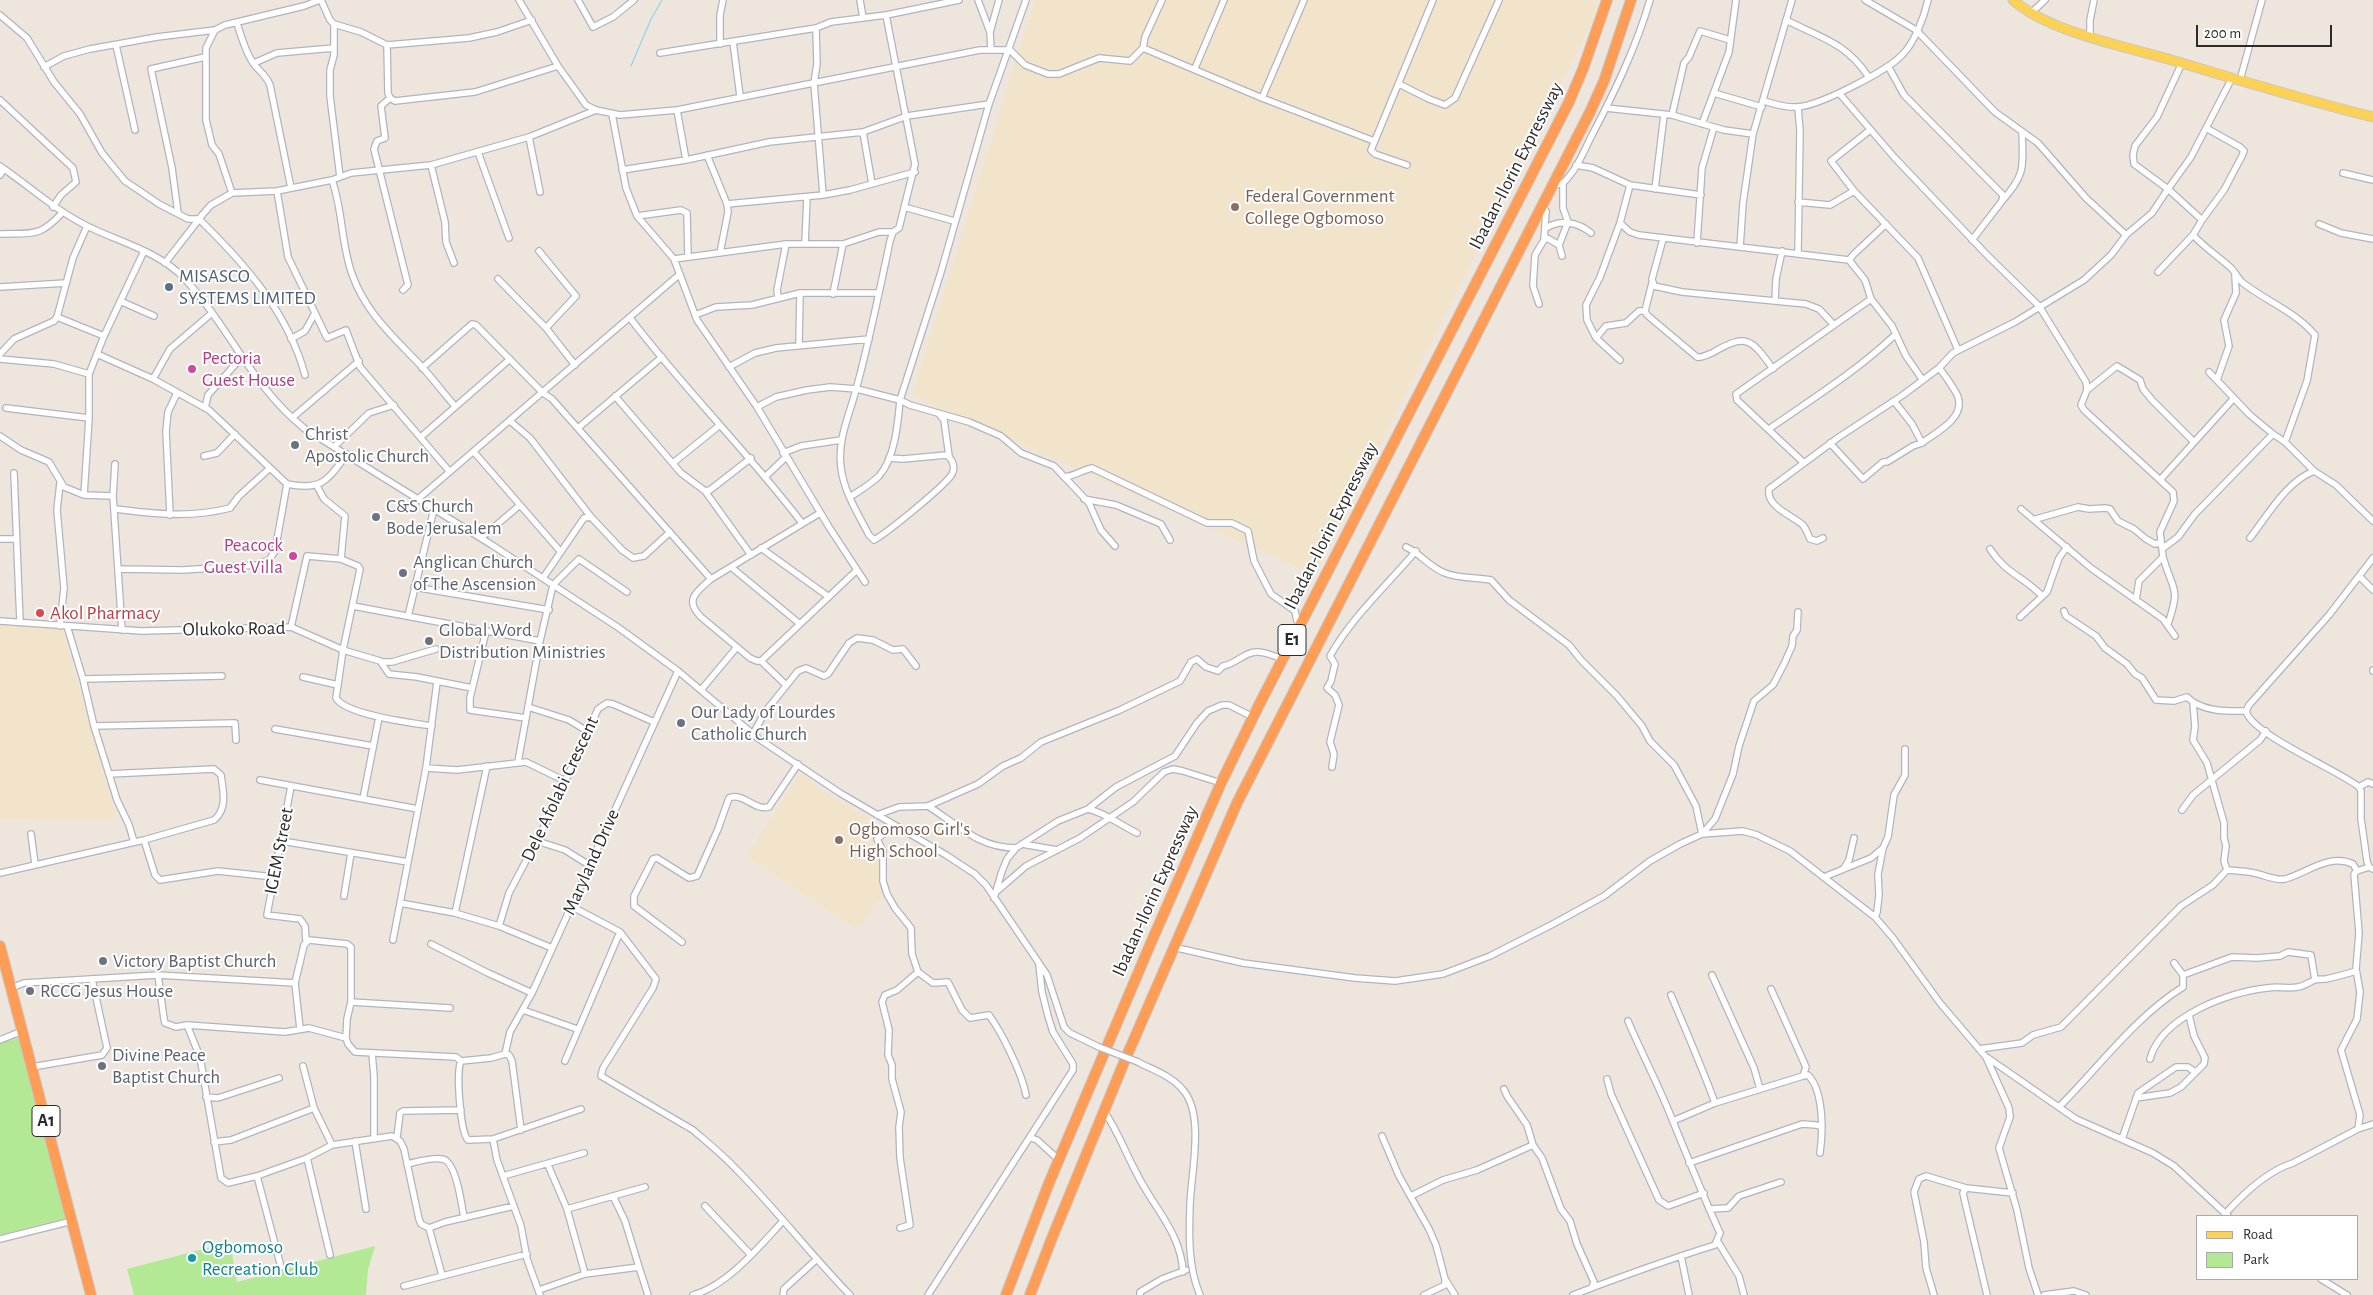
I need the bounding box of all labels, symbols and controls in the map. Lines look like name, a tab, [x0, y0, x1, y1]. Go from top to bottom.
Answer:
scale bar	[2198, 15, 2334, 47]
text: 200 m	[2204, 26, 2241, 41]
street label: Ibadan-Ilorin Expressway	[1464, 79, 1568, 253]
place label: Federal Government College Ogbomoso	[1245, 185, 1395, 229]
marker: Federal Government College Ogbomoso	[1229, 201, 1241, 213]
place label: MISASCO SYSTEMS LIMITED	[179, 265, 316, 309]
marker: MISASCO SYSTEMS LIMITED	[163, 281, 175, 293]
place label: Pectoria Guest House	[202, 347, 295, 391]
marker: Pectoria Guest House	[186, 363, 198, 375]
place label: Christ Apostolic Church	[305, 423, 429, 467]
marker: Christ Apostolic Church	[289, 439, 301, 451]
street label: Ibadan-Ilorin Expressway	[1279, 439, 1383, 613]
place label: C&S Church Bode Jerusalem	[386, 495, 502, 539]
marker: C&S Church Bode Jerusalem	[370, 511, 382, 523]
place label: Peacock Guest Villa	[204, 534, 283, 578]
marker: Peacock Guest Villa	[287, 550, 299, 562]
place label: Anglican Church of The Ascension	[413, 551, 536, 595]
marker: Anglican Church of The Ascension	[397, 567, 409, 579]
place label: Akol Pharmacy	[50, 602, 160, 624]
marker: Akol Pharmacy	[34, 607, 46, 619]
street label: Olukoko Road	[182, 617, 286, 641]
place label: Global Word Distribution Ministries	[439, 619, 605, 663]
road number: E1	[1278, 624, 1306, 656]
marker: Global Word Distribution Ministries	[423, 635, 435, 647]
place label: Our Lady of Lourdes Catholic Church	[691, 701, 836, 745]
street label: Dele Afolabi Crescent	[516, 713, 604, 865]
marker: Our Lady of Lourdes Catholic Church	[675, 717, 687, 729]
street label: Ibadan-Ilorin Expressway	[1107, 802, 1203, 980]
street label: IGEM Street	[259, 806, 299, 896]
street label: Maryland Drive	[558, 806, 624, 918]
place label: Ogbomoso Girl's High School	[849, 818, 970, 862]
marker: Ogbomoso Girl's High School	[833, 834, 845, 846]
place label: Victory Baptist Church	[113, 950, 276, 972]
marker: Victory Baptist Church	[97, 955, 109, 967]
place label: RCCG Jesus House	[40, 980, 173, 1002]
marker: RCCG Jesus House	[24, 985, 36, 997]
place label: Divine Peace Baptist Church	[112, 1044, 220, 1088]
marker: Divine Peace Baptist Church	[96, 1060, 108, 1072]
road number: A1	[32, 1106, 60, 1136]
legend	[2196, 1215, 2358, 1280]
text: Road	[2243, 1227, 2273, 1242]
place label: Ogbomoso Recreation Club	[202, 1236, 318, 1280]
marker: Ogbomoso Recreation Club	[186, 1252, 198, 1264]
text: Park	[2243, 1252, 2269, 1267]

